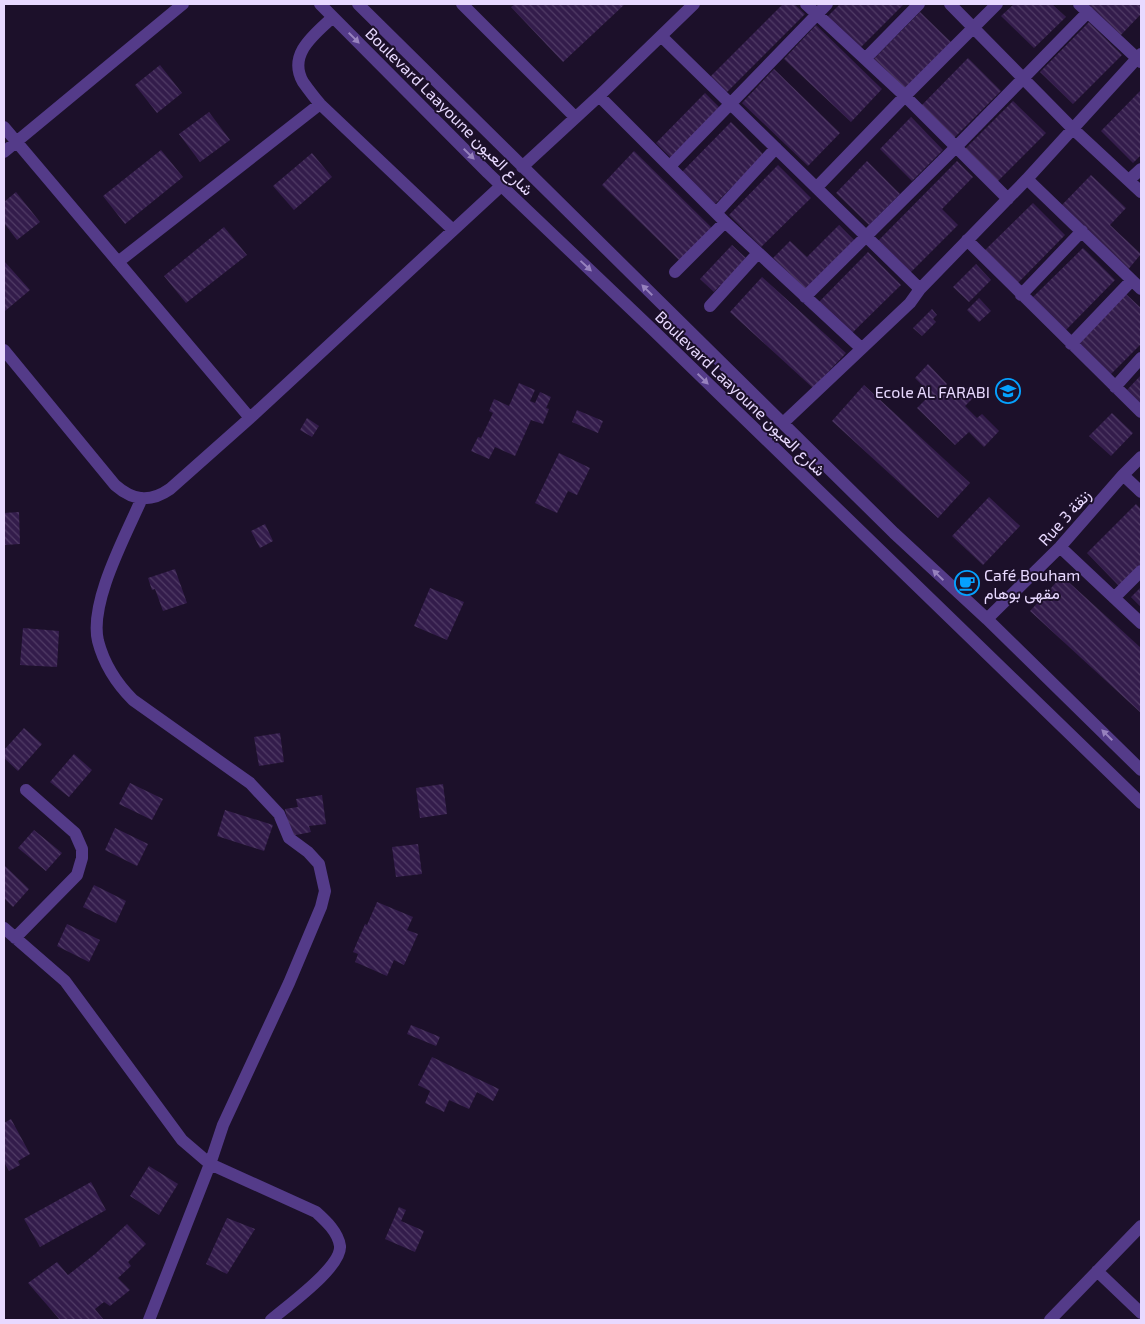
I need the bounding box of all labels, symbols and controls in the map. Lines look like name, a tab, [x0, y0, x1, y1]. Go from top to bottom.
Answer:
street label: Boulevard Laayoune شارع العيون	[360, 23, 538, 201]
one-way arrow	[348, 32, 360, 44]
one-way arrow	[462, 148, 474, 160]
one-way arrow	[580, 260, 592, 272]
one-way arrow	[642, 284, 654, 296]
street label: Boulevard Laayoune شارع العيون	[650, 307, 830, 482]
one-way arrow	[697, 373, 709, 385]
school or university icon: Ecole AL FARABI	[995, 378, 1021, 404]
place label: Ecole AL FARABI	[875, 382, 990, 401]
street label: Rue 3 زنقة	[1034, 485, 1096, 550]
place label: Café Bouham مقهى بوهام	[984, 565, 1080, 604]
one-way arrow	[933, 569, 945, 581]
cafe icon: Café Bouham مقهى بوهام	[954, 570, 980, 596]
one-way arrow	[1101, 729, 1113, 741]

